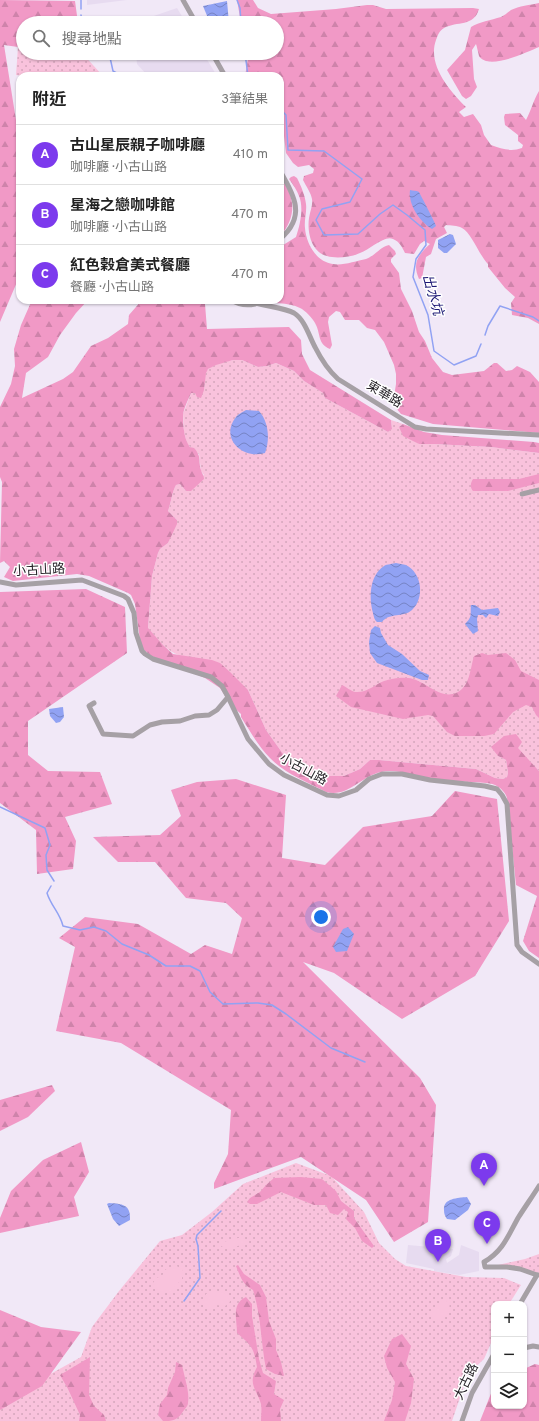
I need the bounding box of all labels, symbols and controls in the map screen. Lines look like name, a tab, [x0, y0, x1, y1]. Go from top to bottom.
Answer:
search box	[16, 16, 284, 60]
icon: search	[30, 27, 52, 49]
text: 搜尋地點	[62, 31, 122, 50]
text: 附近	[32, 90, 66, 112]
text: 3筆結果	[221, 92, 268, 108]
text: 古山星辰親子咖啡廳	[70, 137, 205, 156]
text: A	[40, 147, 50, 163]
text: 410 m	[233, 147, 268, 163]
text: 咖啡廳 · 小古山路	[70, 160, 167, 176]
text: 星海之戀咖啡館	[70, 197, 175, 216]
text: B	[41, 207, 49, 223]
text: 470 m	[231, 207, 268, 223]
text: 咖啡廳 · 小古山路	[70, 220, 167, 236]
text: 紅色榖倉美式餐廳	[70, 257, 190, 276]
text: C	[41, 267, 49, 283]
text: 470 m	[231, 267, 268, 283]
water label: 出水坑	[418, 272, 447, 319]
text: 餐廳 · 小古山路	[70, 280, 154, 296]
street label: 東華路	[363, 378, 405, 412]
street label: 小古山路	[13, 562, 65, 580]
street label: 小古山路	[276, 751, 330, 789]
your location	[311, 907, 331, 927]
pin: A	[471, 1153, 497, 1186]
pin: C	[474, 1211, 500, 1244]
pin: B	[425, 1229, 451, 1262]
map controls	[491, 1301, 527, 1409]
button: +	[491, 1301, 527, 1337]
button: −	[491, 1337, 527, 1373]
street label: 大古路	[451, 1361, 483, 1403]
button: layers	[491, 1373, 527, 1409]

